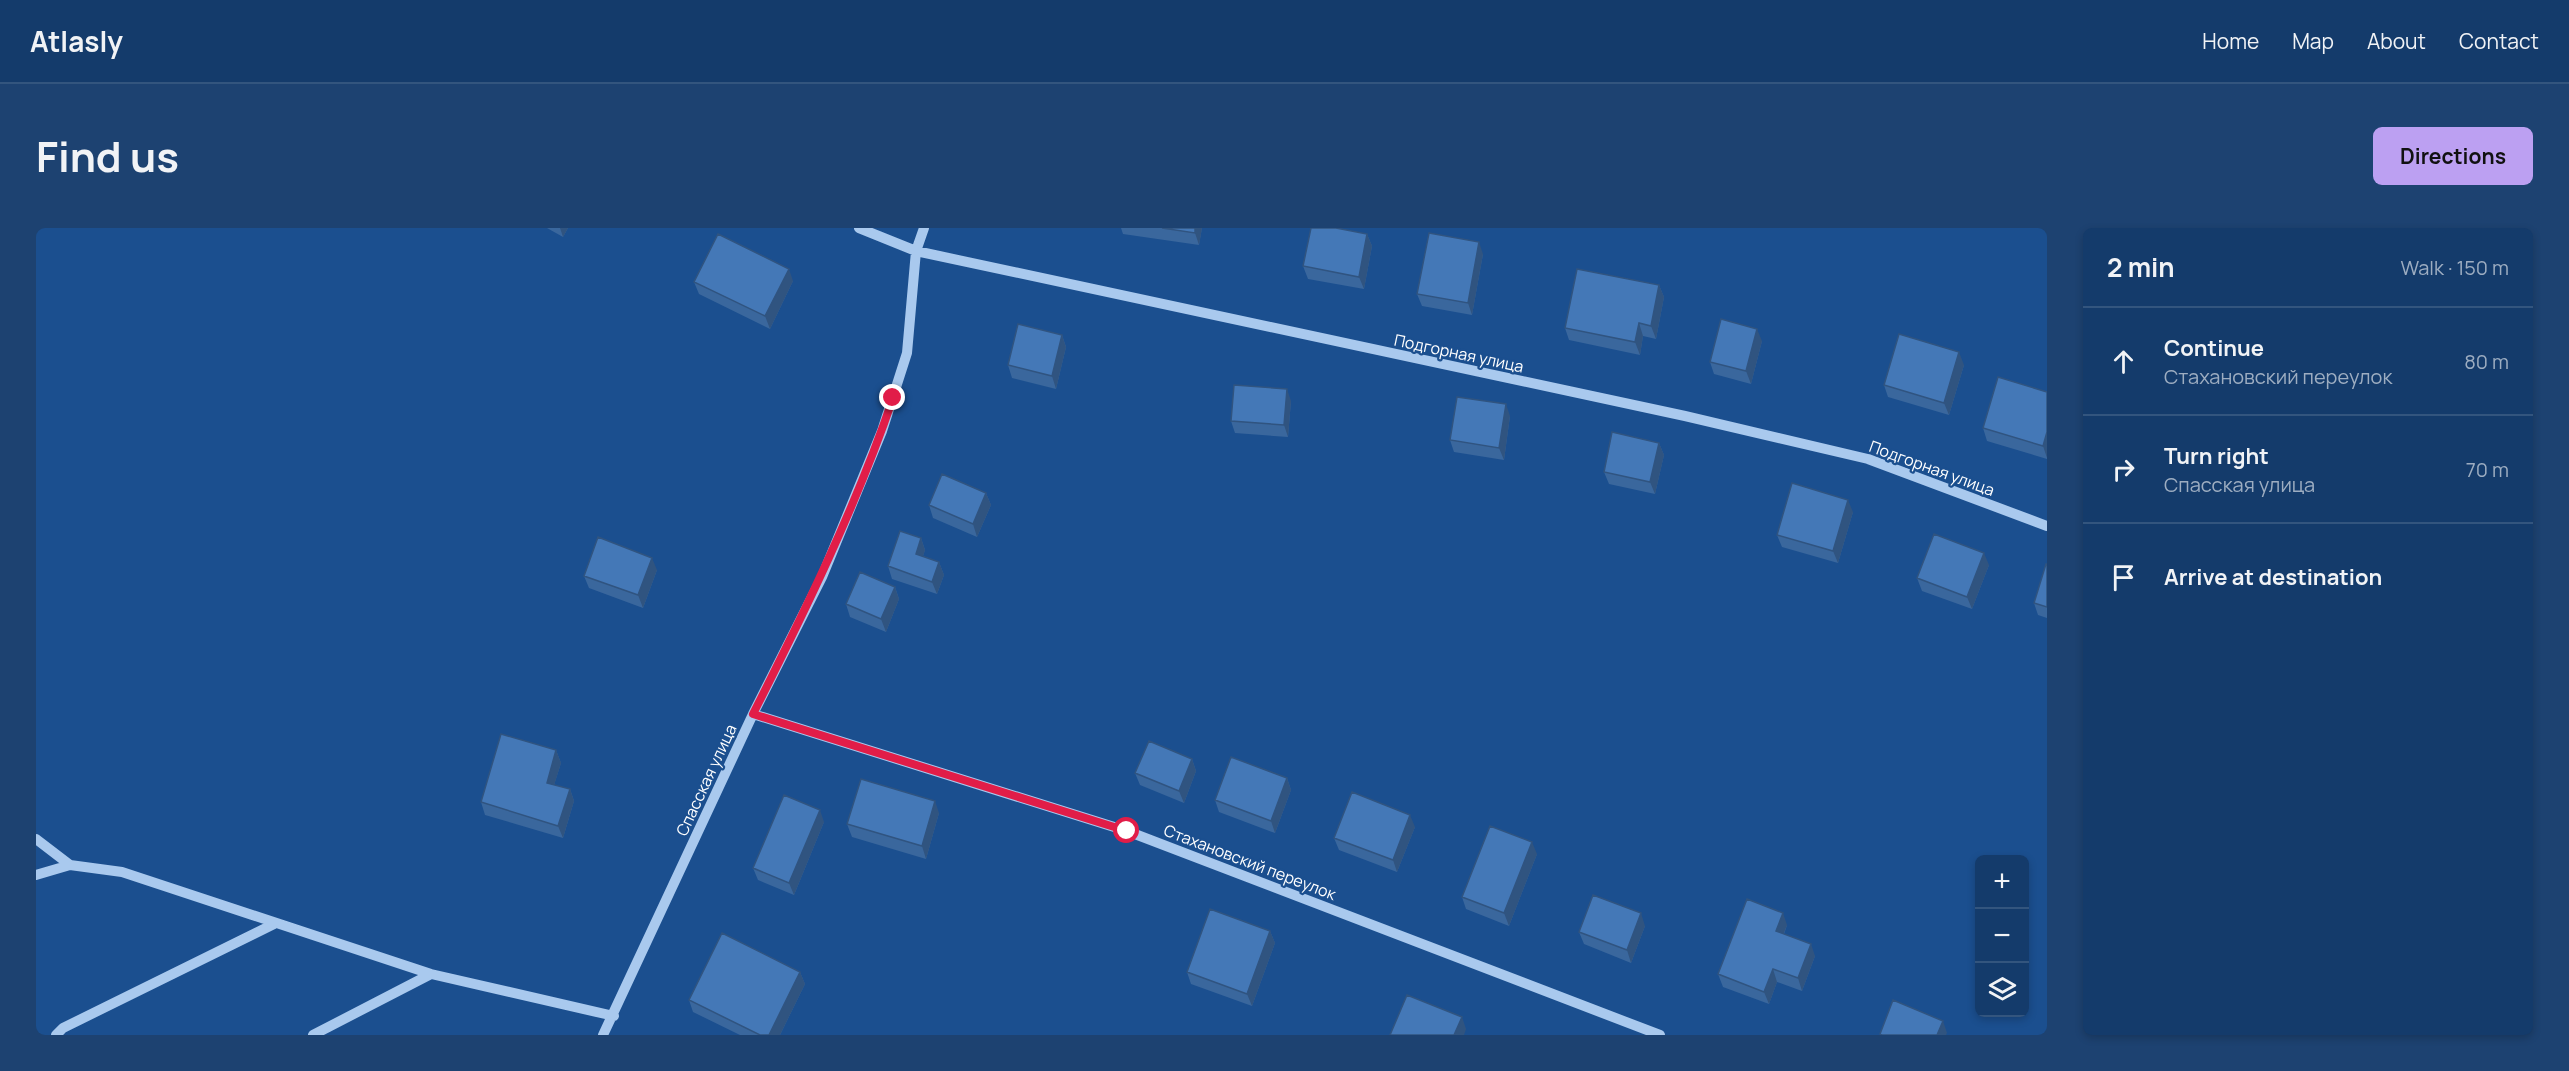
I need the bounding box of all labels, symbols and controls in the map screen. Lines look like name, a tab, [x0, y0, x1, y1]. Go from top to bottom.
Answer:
text: Atlasly	[30, 22, 123, 60]
text: Home	[2202, 27, 2259, 55]
text: Map	[2292, 27, 2334, 55]
text: About	[2367, 27, 2426, 55]
text: Contact	[2459, 27, 2539, 55]
text: Find us	[36, 127, 179, 185]
button: Directions	[2373, 127, 2533, 185]
text: 2 min	[2107, 249, 2175, 285]
text: Walk · 150 m	[2400, 254, 2509, 281]
street label: Подгорная улица	[1392, 329, 1526, 377]
text: Continue	[2164, 333, 2264, 363]
icon: ahead	[2107, 345, 2140, 378]
text: 80 m	[2464, 348, 2509, 375]
text: Стахановский переулок	[2164, 363, 2392, 390]
route end	[879, 384, 905, 410]
street label: Подгорная улица	[1866, 435, 1998, 501]
text: Turn right	[2164, 441, 2269, 471]
icon: right	[2107, 453, 2140, 486]
text: 70 m	[2466, 456, 2509, 483]
text: Спасская улица	[2164, 471, 2315, 498]
icon: arrive	[2107, 561, 2140, 594]
text: Arrive at destination	[2164, 562, 2382, 592]
street label: Спасская улица	[670, 721, 742, 839]
route start	[1113, 817, 1139, 843]
street label: Стахановский переулок	[1161, 819, 1340, 905]
map controls	[1975, 855, 2029, 1017]
button: +	[1975, 855, 2029, 909]
button: −	[1975, 909, 2029, 963]
button: layers	[1975, 963, 2029, 1017]

